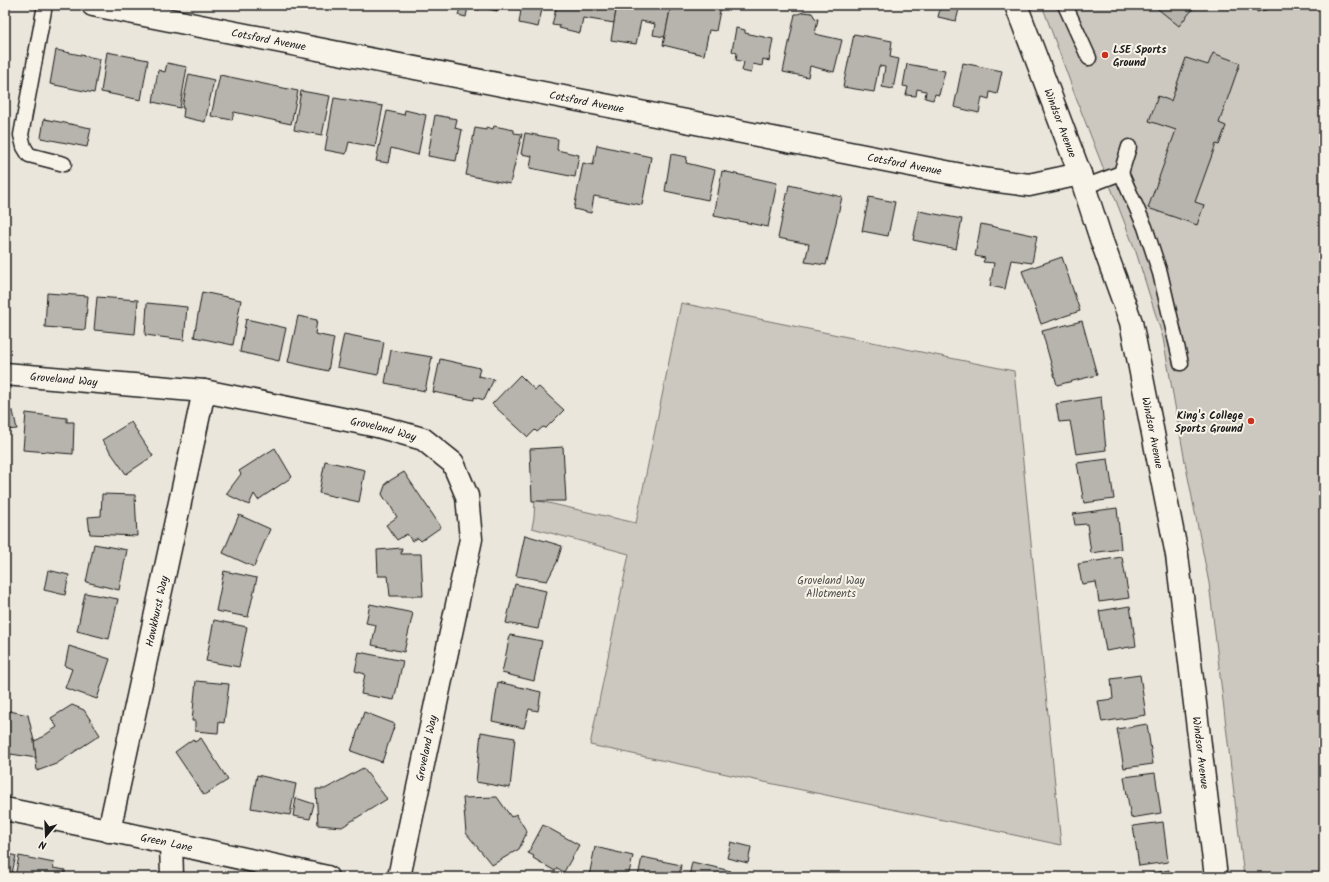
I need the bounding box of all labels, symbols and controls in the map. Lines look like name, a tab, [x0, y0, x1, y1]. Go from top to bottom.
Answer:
street label: Cotsford Avenue	[230, 24, 307, 56]
place label: LSE Sports Ground	[1113, 41, 1167, 72]
marker: LSE Sports Ground	[1100, 50, 1110, 60]
street label: Cotsford Avenue	[548, 86, 625, 119]
street label: Windsor Avenue	[1038, 86, 1081, 160]
street label: Cotsford Avenue	[866, 149, 943, 181]
street label: Groveland Way	[29, 368, 99, 392]
street label: Windsor Avenue	[1136, 395, 1168, 470]
place label: King's College Sports Ground	[1175, 407, 1244, 438]
street label: Groveland Way	[349, 413, 419, 447]
marker: King's College Sports Ground	[1246, 416, 1256, 426]
park label: Groveland Way Allotments	[797, 572, 866, 603]
street label: Hawkhurst Way	[141, 573, 174, 649]
street label: Groveland Way	[411, 713, 443, 783]
street label: Windsor Avenue	[1187, 716, 1213, 790]
north arrow	[26, 816, 66, 856]
street label: Green Lane	[139, 829, 194, 857]
text: N	[37, 835, 49, 854]

